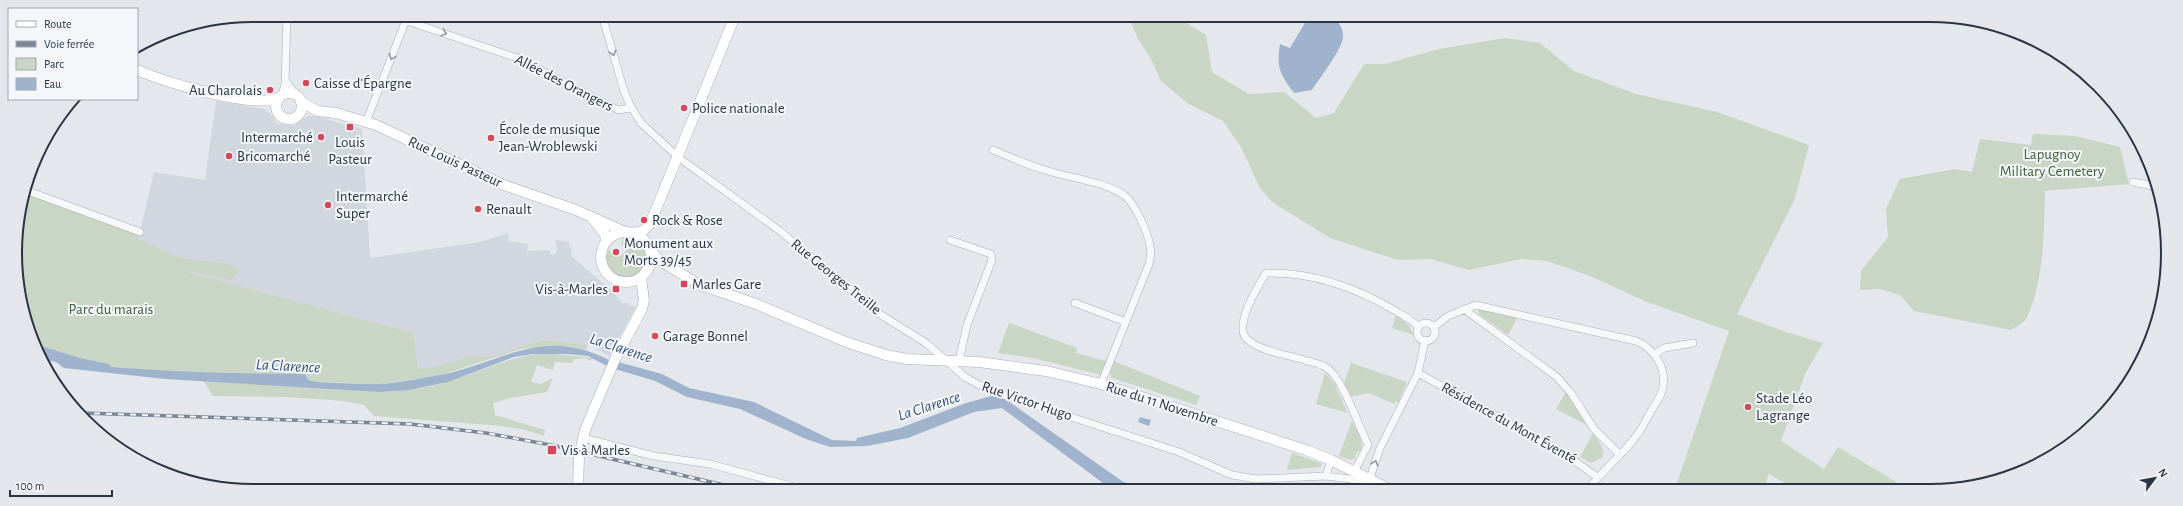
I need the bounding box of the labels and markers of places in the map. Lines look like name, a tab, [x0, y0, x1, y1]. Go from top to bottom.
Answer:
place label: Caisse d'Épargne	[314, 74, 412, 91]
marker: Caisse d'Épargne	[301, 78, 311, 88]
place label: Au Charolais	[189, 83, 262, 98]
marker: Au Charolais	[265, 85, 275, 95]
place label: Police nationale	[692, 101, 785, 116]
marker: Police nationale	[679, 103, 689, 113]
place label: École de musique Jean-Wroblewski	[499, 120, 600, 154]
marker: Louis Pasteur	[345, 122, 355, 132]
place label: Intermarché	[241, 130, 313, 145]
marker: Intermarché	[316, 132, 326, 142]
marker: École de musique Jean-Wroblewski	[486, 133, 496, 143]
place label: Louis Pasteur	[328, 135, 372, 167]
place label: Bricomarché	[237, 149, 311, 164]
marker: Bricomarché	[224, 151, 234, 161]
place label: Intermarché Super	[336, 189, 408, 221]
marker: Intermarché Super	[323, 200, 333, 210]
place label: Renault	[486, 202, 532, 217]
marker: Renault	[473, 204, 483, 214]
place label: Rock & Rose	[652, 213, 723, 228]
marker: Rock & Rose	[639, 215, 649, 225]
place label: Monument aux Morts 39/45	[624, 236, 713, 268]
marker: Monument aux Morts 39/45	[611, 247, 621, 257]
place label: Marles Gare	[692, 277, 761, 292]
marker: Marles Gare	[679, 279, 689, 289]
place label: Vis-à-Marles	[535, 282, 608, 297]
marker: Vis-à-Marles	[611, 284, 621, 294]
place label: Garage Bonnel	[663, 329, 748, 344]
marker: Garage Bonnel	[650, 331, 660, 341]
place label: Stade Léo Lagrange	[1756, 391, 1812, 423]
marker: Stade Léo Lagrange	[1743, 402, 1753, 412]
place label: Vis à Marles	[561, 443, 630, 458]
marker: Vis à Marles	[546, 444, 558, 456]

